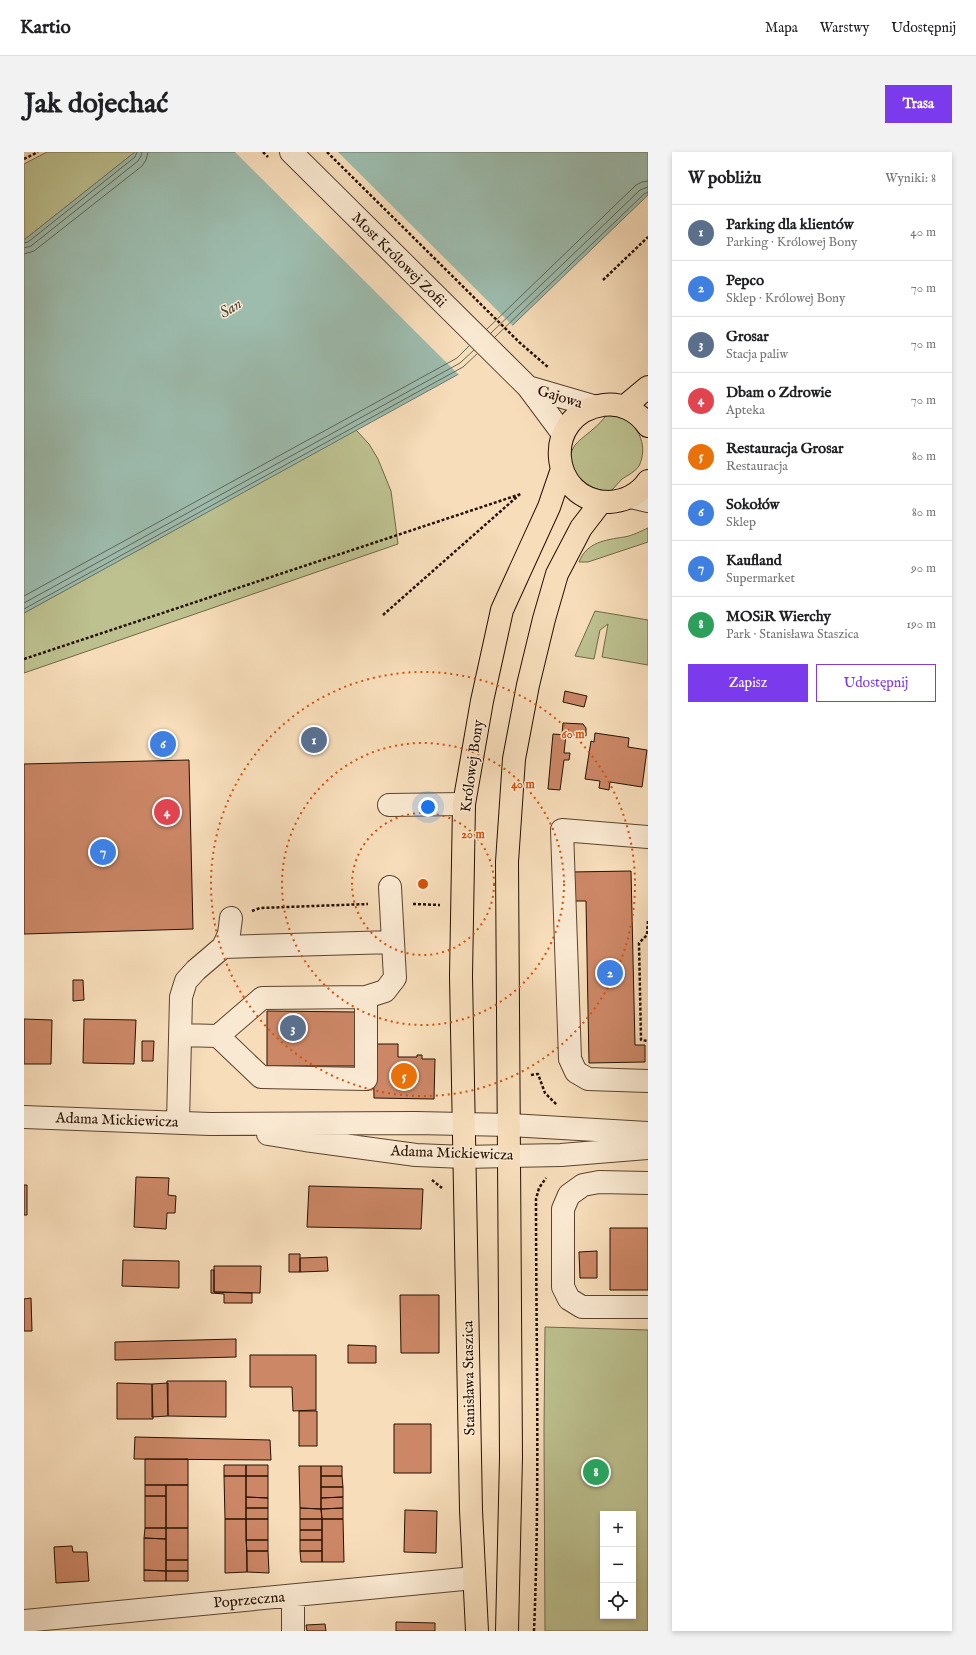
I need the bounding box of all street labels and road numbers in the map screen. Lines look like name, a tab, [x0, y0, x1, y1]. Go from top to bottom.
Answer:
street label: Most Królowej Zofii	[347, 208, 451, 312]
street label: Gajowa	[535, 381, 585, 413]
street label: Królowej Bony	[456, 718, 488, 813]
street label: Adama Mickiewicza	[54, 1108, 179, 1132]
street label: Adama Mickiewicza	[389, 1141, 514, 1165]
street label: Stanisława Staszica	[458, 1320, 480, 1436]
street label: Poprzeczna	[212, 1587, 286, 1613]

